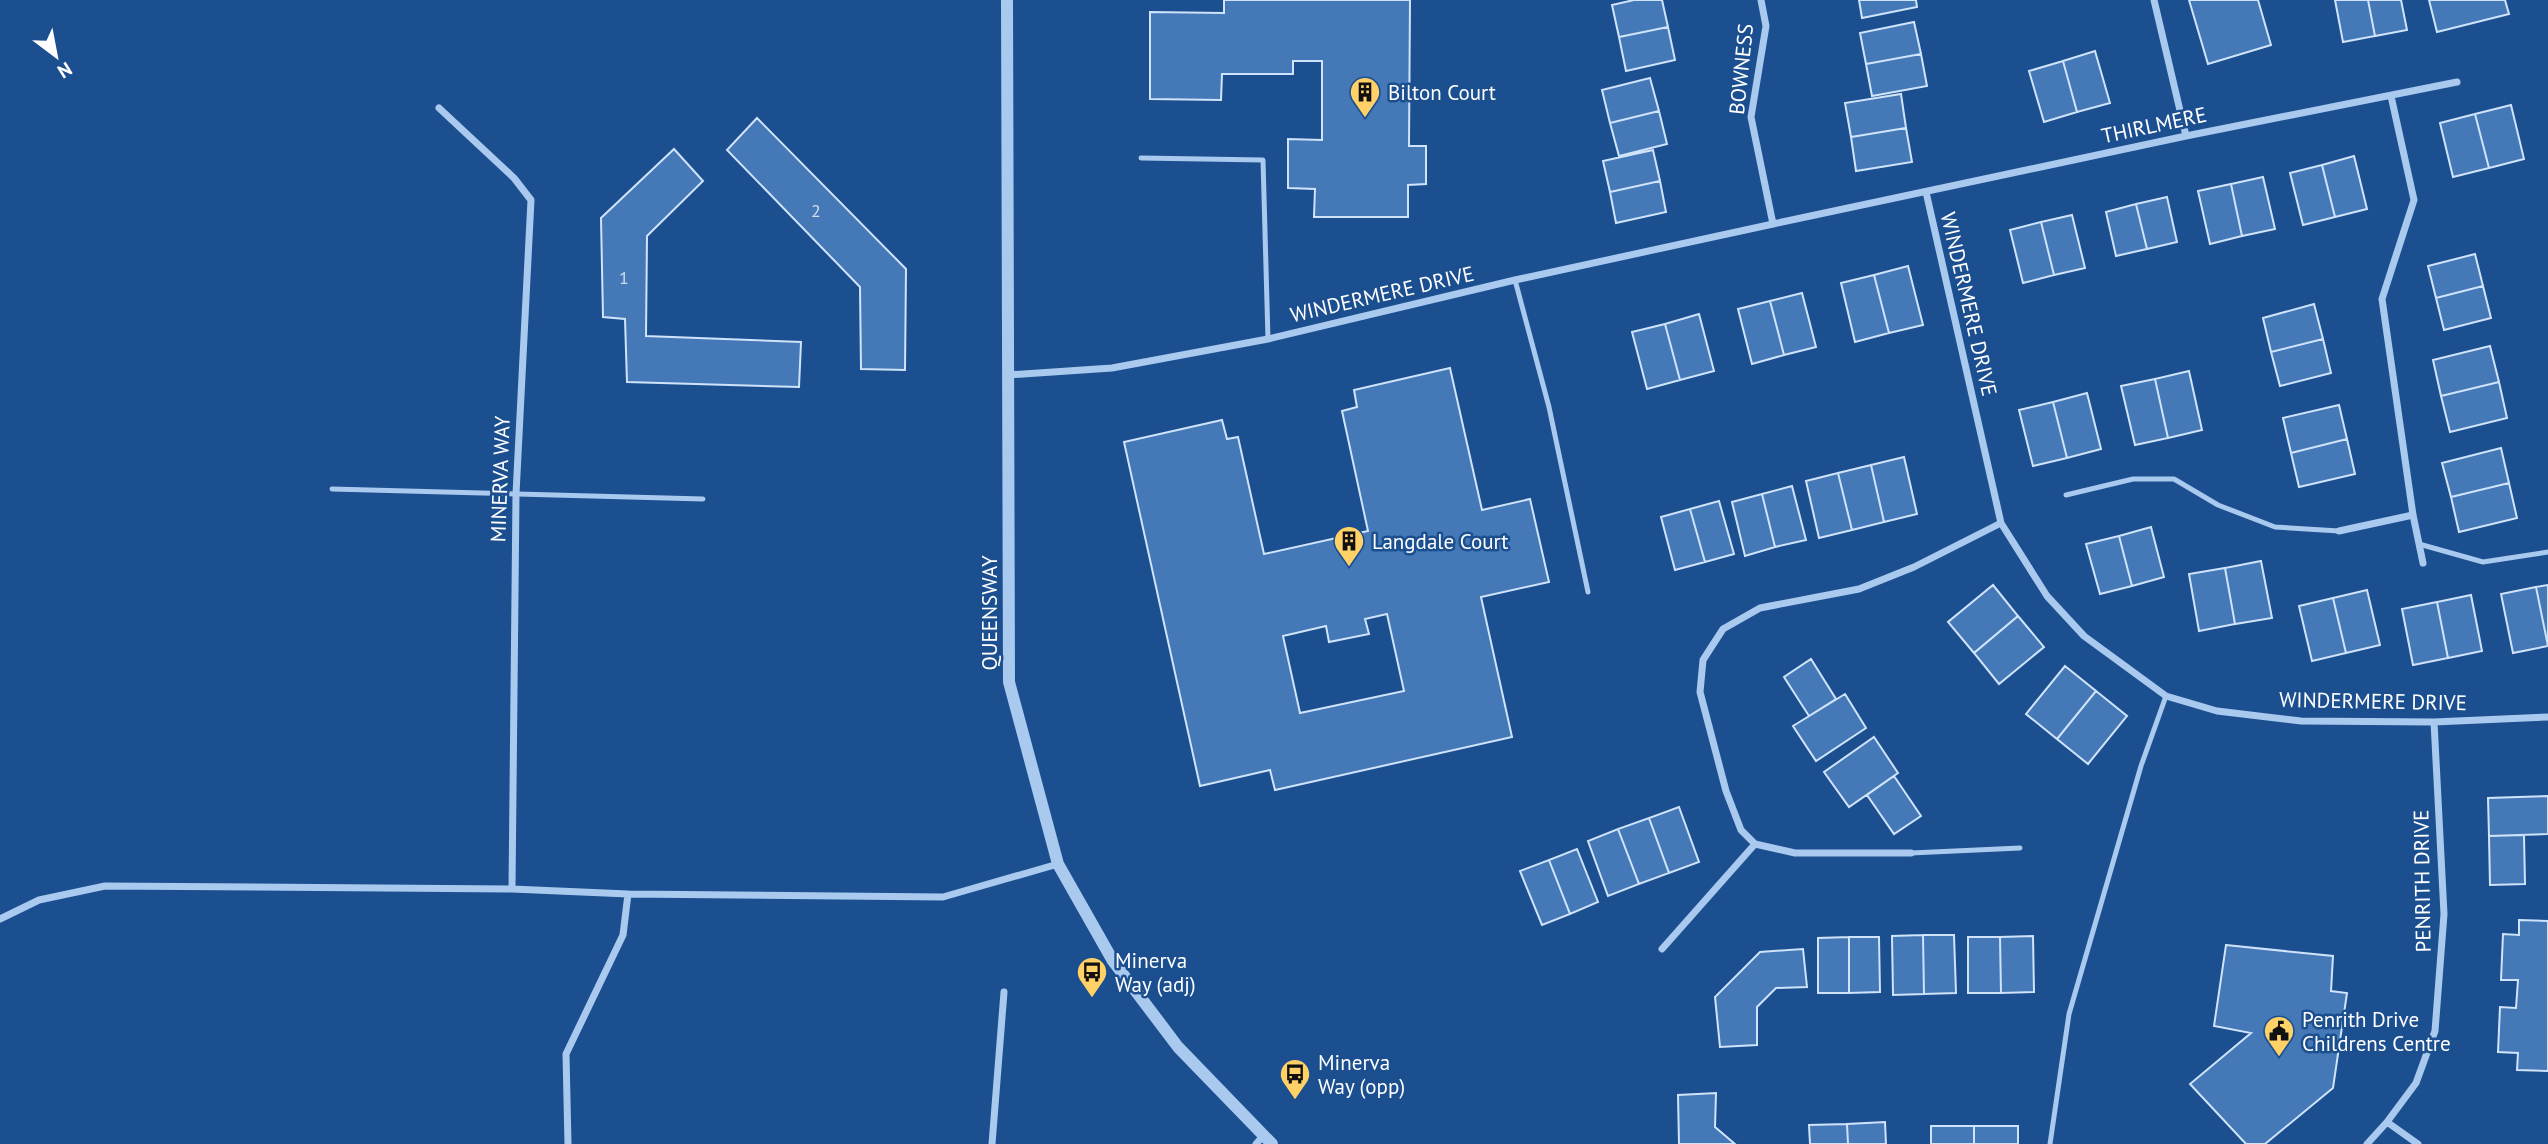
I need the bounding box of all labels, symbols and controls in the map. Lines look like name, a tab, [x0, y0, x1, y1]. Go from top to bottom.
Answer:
north arrow	[21, 21, 91, 91]
street label: BOWNESS	[1723, 22, 1759, 116]
text: N	[53, 57, 77, 84]
building icon: Bilton Court	[1348, 75, 1382, 119]
place label: Bilton Court	[1388, 79, 1496, 106]
street label: THIRLMERE	[2099, 101, 2209, 149]
house number: 2	[811, 199, 821, 222]
street label: WINDERMERE DRIVE	[1935, 209, 2003, 399]
street label: WINDERMERE DRIVE	[1287, 260, 1477, 328]
house number: 1	[619, 266, 629, 289]
street label: MINERVA WAY	[484, 415, 516, 543]
building icon: Langdale Court	[1332, 524, 1366, 568]
place label: Langdale Court	[1372, 528, 1508, 555]
street label: QUEENSWAY	[976, 555, 1003, 671]
street label: WINDERMERE DRIVE	[2279, 686, 2467, 716]
street label: PENRITH DRIVE	[2407, 809, 2437, 953]
place label: Minerva Way (adj)	[1115, 947, 1196, 998]
bus stop icon: Minerva Way (adj)	[1075, 955, 1109, 999]
place label: Penrith Drive Childrens Centre	[2302, 1006, 2451, 1057]
public building icon: Penrith Drive Childrens Centre	[2262, 1014, 2296, 1058]
place label: Minerva Way (opp)	[1318, 1049, 1405, 1100]
bus stop icon: Minerva Way (opp)	[1278, 1057, 1312, 1101]

